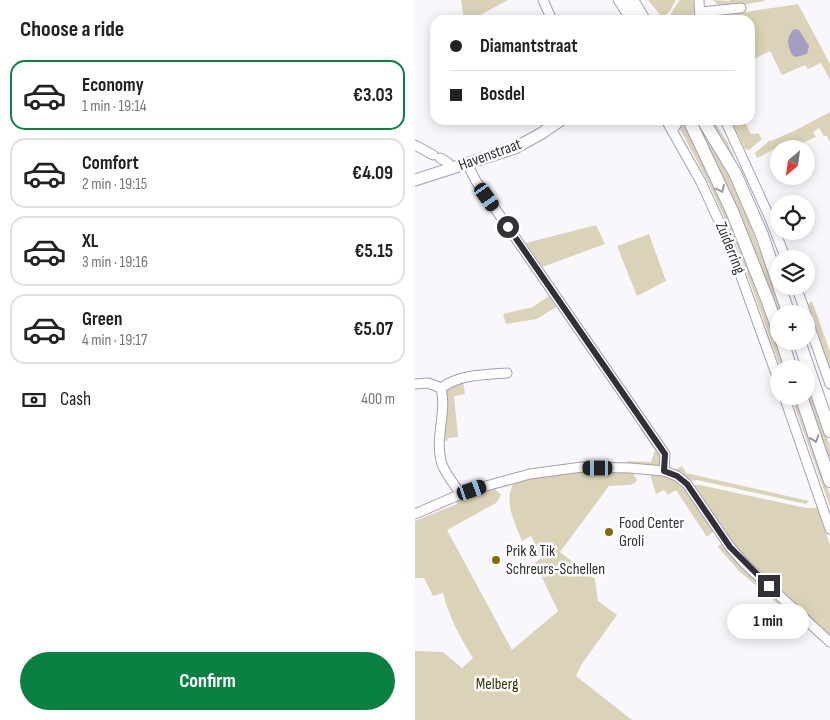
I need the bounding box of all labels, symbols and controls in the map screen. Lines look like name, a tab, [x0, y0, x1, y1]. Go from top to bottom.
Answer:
text: Choose a ride	[20, 16, 124, 43]
text: Diamantstraat	[480, 35, 578, 58]
icon: car	[22, 73, 67, 118]
text: Economy	[82, 74, 144, 97]
text: Bosdel	[480, 83, 525, 106]
text: €3.03	[353, 84, 393, 107]
text: 1 min · 19:14	[82, 97, 147, 116]
street label: Havenstraat	[456, 135, 524, 175]
north arrow	[770, 140, 815, 185]
map controls	[770, 140, 815, 405]
icon: car	[22, 151, 67, 196]
text: Comfort	[82, 152, 139, 175]
text: €4.09	[352, 162, 393, 185]
text: 2 min · 19:15	[82, 175, 147, 194]
car	[472, 180, 501, 214]
one-way arrow	[715, 184, 726, 193]
button: locate	[770, 195, 815, 240]
route start	[497, 216, 519, 238]
street label: Zuiderring	[711, 219, 749, 277]
icon: car	[22, 229, 67, 274]
text: XL	[82, 230, 98, 253]
text: €5.15	[354, 240, 393, 263]
button: layers	[770, 250, 815, 295]
text: 3 min · 19:16	[82, 253, 148, 272]
button: +	[770, 305, 815, 350]
icon: car	[22, 307, 67, 352]
text: Green	[82, 308, 122, 331]
text: €5.07	[354, 318, 393, 341]
text: 4 min · 19:17	[82, 331, 147, 350]
button: −	[770, 360, 815, 405]
icon: cash	[20, 386, 48, 414]
text: Cash	[60, 388, 91, 411]
text: 400 m	[361, 390, 395, 409]
one-way arrow	[809, 434, 819, 442]
car	[583, 461, 613, 476]
car	[455, 478, 488, 502]
place label: Food Center Groli	[619, 514, 685, 551]
marker: Food Center Groli	[603, 526, 615, 538]
place label: Prik & Tik Schreurs-Schellen	[506, 542, 605, 579]
marker: Prik & Tik Schreurs-Schellen	[490, 554, 502, 566]
route end	[758, 575, 780, 597]
callout: 1 min	[728, 604, 810, 638]
text: 1 min	[753, 612, 783, 631]
button: Confirm	[20, 652, 395, 710]
park label: Melberg	[476, 675, 518, 694]

